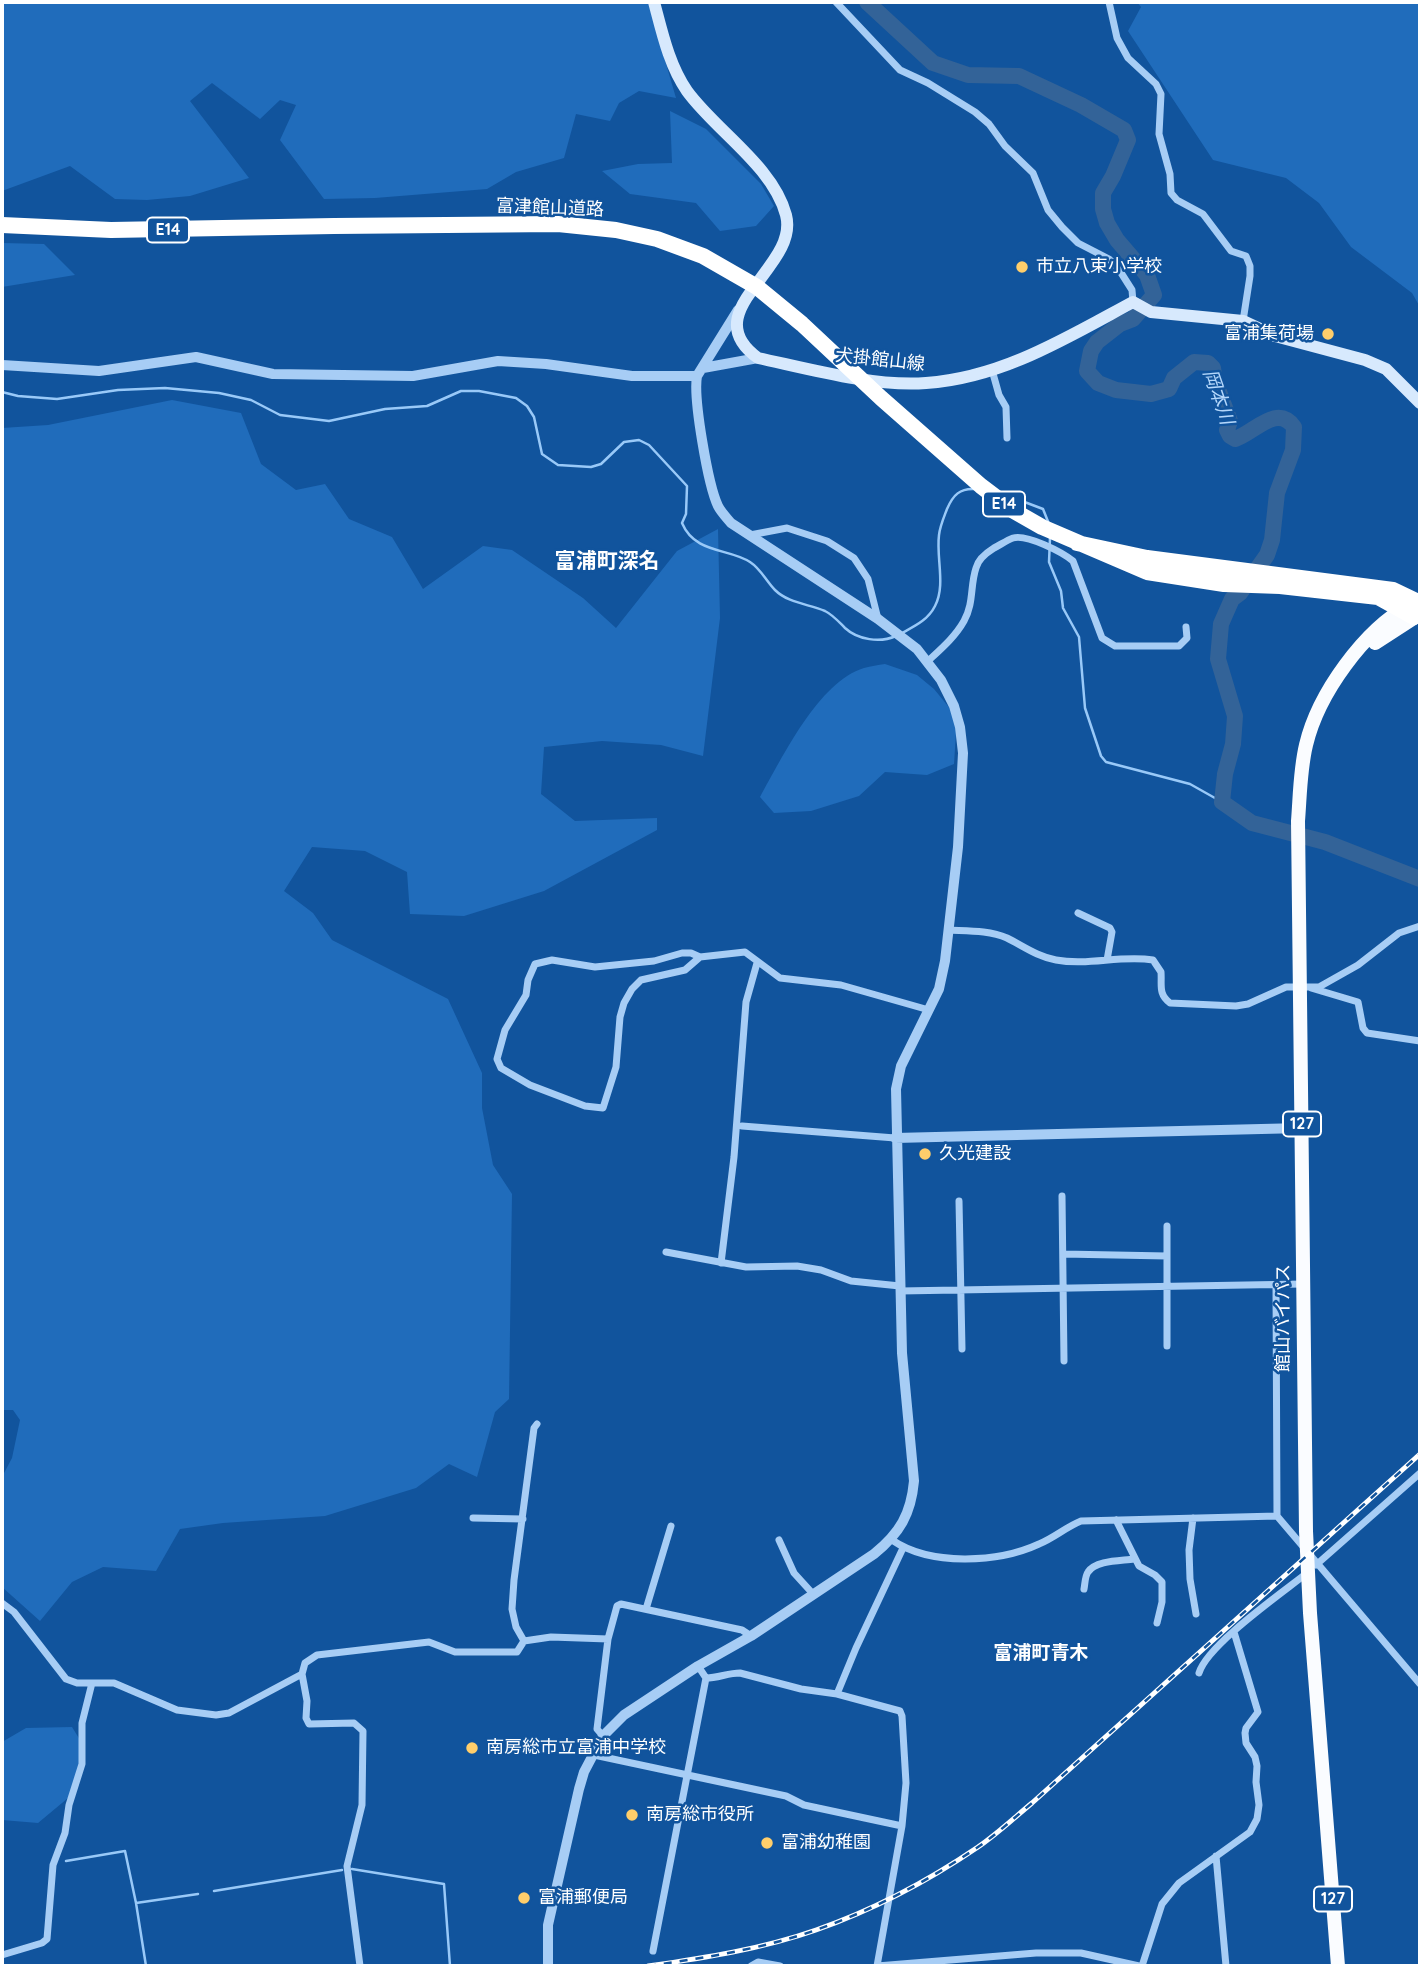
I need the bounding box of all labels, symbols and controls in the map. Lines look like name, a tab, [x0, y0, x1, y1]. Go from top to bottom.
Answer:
street label: 富津館山道路	[496, 195, 604, 221]
road number: E14	[147, 218, 189, 242]
place label: 市立八束小学校	[1036, 256, 1162, 278]
marker: 市立八束小学校	[1014, 259, 1030, 275]
place label: 富浦集荷場	[1224, 323, 1314, 345]
marker: 富浦集荷場	[1320, 326, 1336, 342]
street label: 犬掛館山線	[834, 345, 926, 375]
water label: 岡本川	[1198, 366, 1238, 428]
road number: E14	[983, 491, 1025, 516]
district label: 富浦町深名	[555, 549, 659, 575]
road number: 127	[1283, 1112, 1321, 1136]
place label: 久光建設	[939, 1143, 1011, 1165]
marker: 久光建設	[917, 1146, 933, 1162]
street label: 館山バイパス	[1273, 1264, 1295, 1372]
district label: 富浦町青木	[994, 1642, 1088, 1664]
place label: 南房総市立富浦中学校	[486, 1737, 666, 1759]
marker: 南房総市立富浦中学校	[464, 1740, 480, 1756]
place label: 南房総市役所	[646, 1804, 754, 1826]
marker: 南房総市役所	[624, 1807, 640, 1823]
place label: 富浦幼稚園	[781, 1832, 871, 1854]
marker: 富浦幼稚園	[759, 1835, 775, 1851]
road number: 127	[1314, 1886, 1352, 1912]
place label: 富浦郵便局	[538, 1887, 628, 1909]
marker: 富浦郵便局	[516, 1890, 532, 1906]

